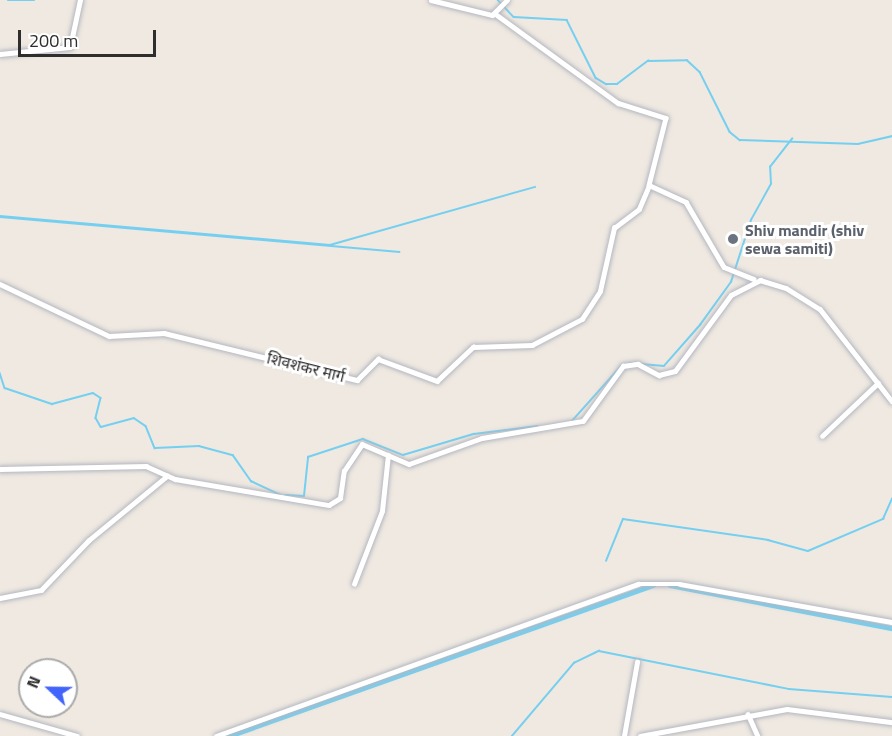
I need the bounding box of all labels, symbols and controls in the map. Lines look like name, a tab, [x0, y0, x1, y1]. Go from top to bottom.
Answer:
scale bar	[21, 18, 159, 56]
text: 200 m	[29, 27, 78, 54]
place label: Shiv mandir (shiv sewa samiti)	[745, 220, 864, 258]
marker: Shiv mandir (shiv sewa samiti)	[726, 232, 740, 246]
street label: शिवशंकर मार्ग	[265, 348, 347, 386]
north arrow	[18, 658, 78, 718]
text: N	[20, 672, 46, 692]

